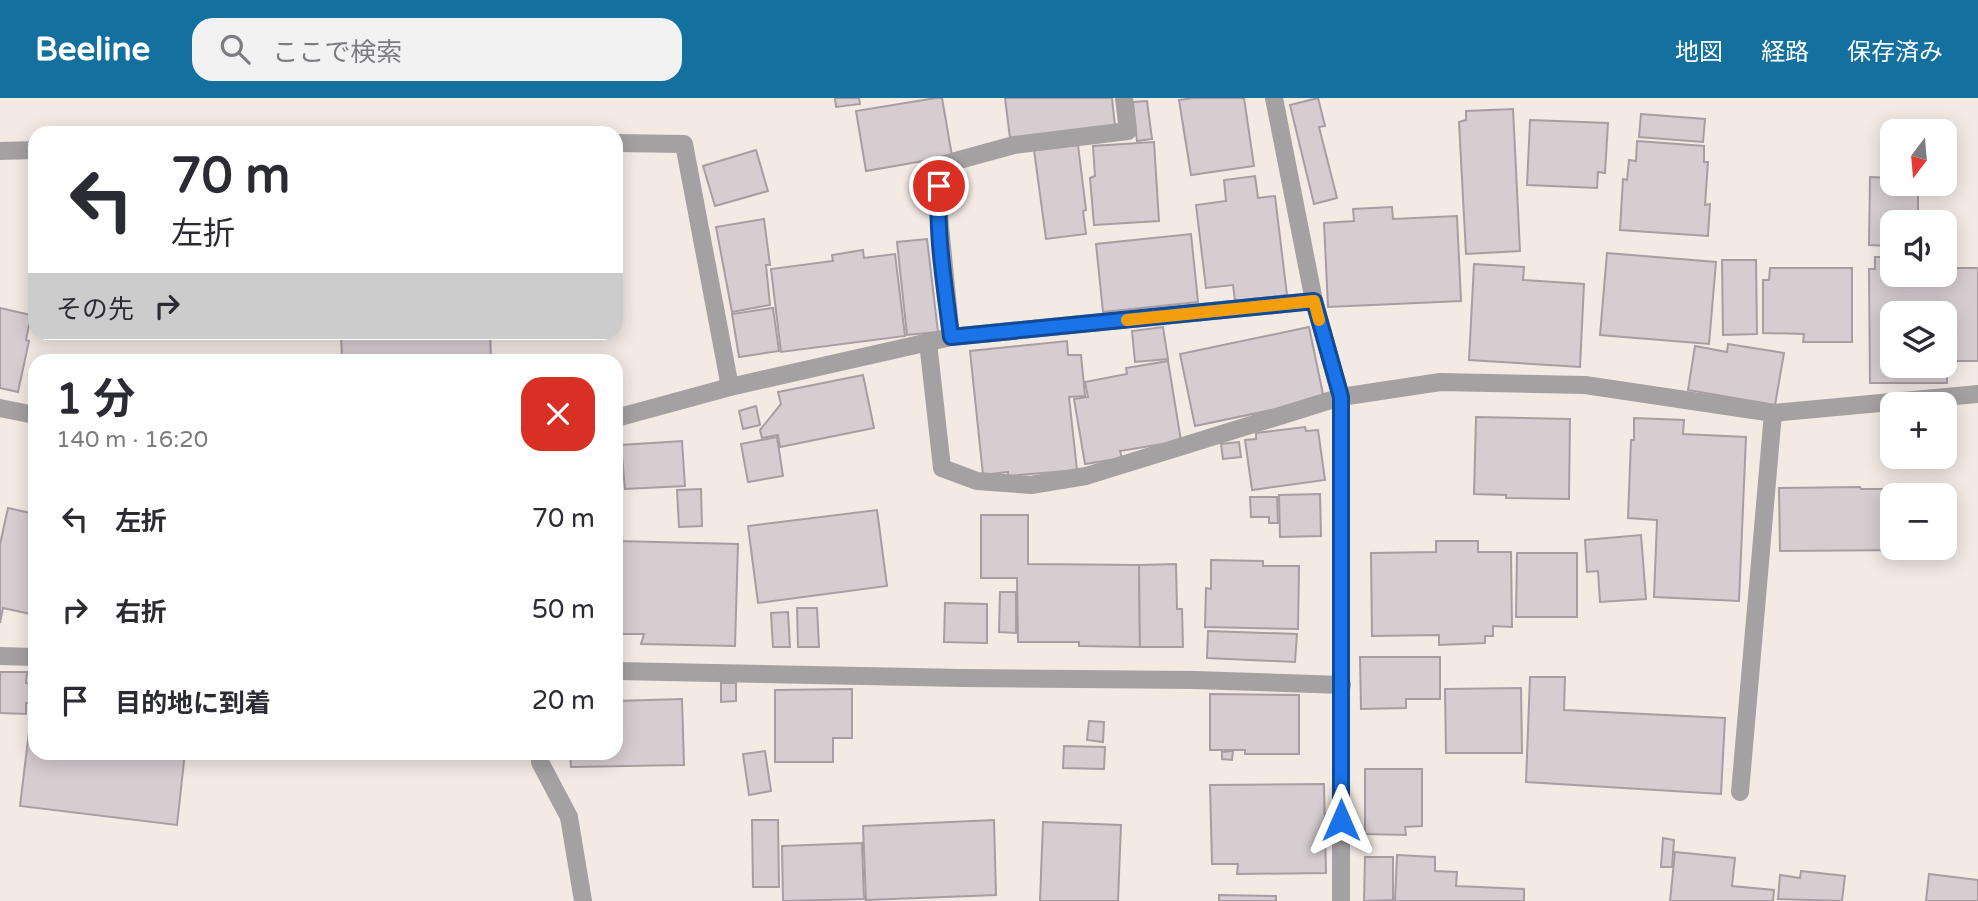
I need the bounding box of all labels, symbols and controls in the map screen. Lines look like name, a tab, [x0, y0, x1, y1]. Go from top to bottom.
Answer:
search box	[192, 18, 682, 81]
text: Beeline	[35, 30, 150, 69]
icon: search	[216, 30, 254, 68]
text: ここで検索	[272, 37, 402, 68]
text: 地図	[1675, 38, 1723, 67]
text: 経路	[1761, 38, 1809, 67]
text: 保存済み	[1847, 38, 1943, 67]
north arrow	[1880, 119, 1956, 196]
map controls	[1880, 119, 1957, 560]
text: 70 m	[171, 147, 290, 206]
icon: left	[56, 154, 147, 245]
pin	[909, 156, 969, 216]
icon: arrive	[920, 167, 958, 205]
button: sound	[1880, 210, 1957, 287]
text: 左折	[171, 215, 235, 253]
icon: right	[148, 287, 186, 325]
text: その先	[56, 294, 134, 325]
button: layers	[1880, 301, 1957, 378]
text: 1 分	[56, 374, 135, 425]
button: close	[521, 377, 595, 451]
button: +	[1880, 392, 1957, 469]
text: 140 m · 16:20	[56, 426, 208, 454]
button: −	[1880, 483, 1957, 560]
icon: left	[56, 500, 94, 538]
text: 70 m	[532, 503, 595, 534]
text: 左折	[115, 506, 167, 537]
icon: right	[56, 591, 94, 629]
text: 50 m	[532, 594, 595, 625]
text: 右折	[115, 597, 167, 628]
icon: arrive	[56, 682, 94, 720]
text: 20 m	[532, 685, 595, 716]
text: 目的地に到着	[115, 688, 271, 719]
position arrow	[1304, 783, 1378, 857]

